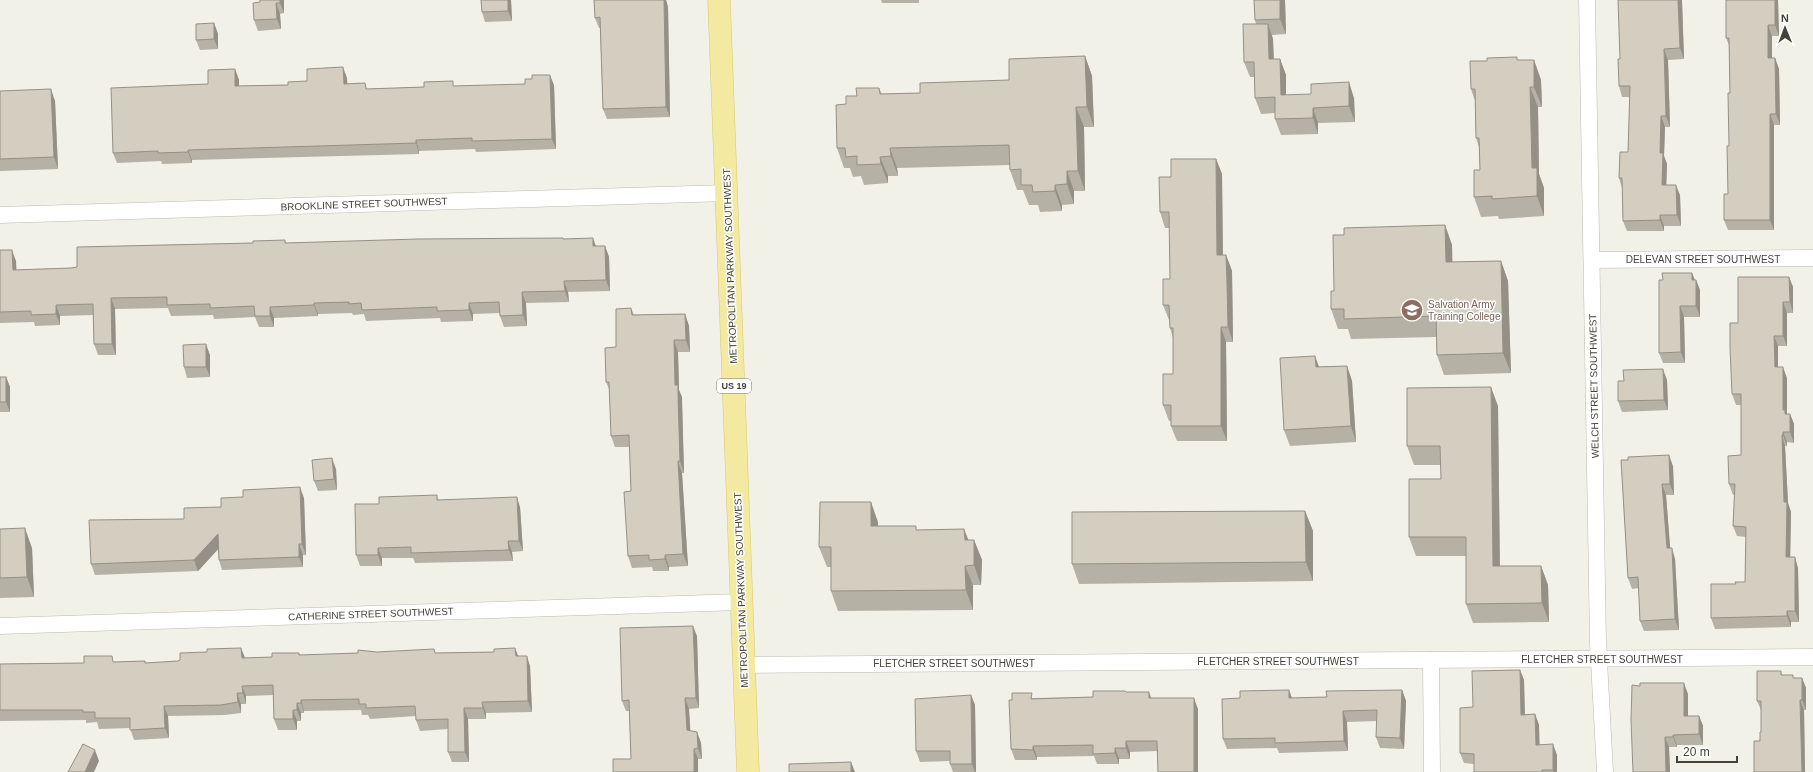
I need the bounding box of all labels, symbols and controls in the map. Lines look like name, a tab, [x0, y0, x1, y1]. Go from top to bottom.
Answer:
north arrow	[1765, 8, 1805, 48]
text: N	[1781, 12, 1789, 24]
street label: METROPOLITAN PARKWAY SOUTHWEST	[721, 168, 739, 364]
street label: BROOKLINE STREET SOUTHWEST	[280, 196, 448, 212]
street label: DELEVAN STREET SOUTHWEST	[1626, 254, 1780, 265]
school or university icon: Salvation Army Training College	[1399, 297, 1425, 323]
place label: Salvation Army Training College	[1428, 299, 1501, 322]
street label: WELCH STREET SOUTHWEST	[1587, 314, 1601, 458]
road number: US 19	[717, 379, 751, 393]
street label: METROPOLITAN PARKWAY SOUTHWEST	[732, 492, 750, 688]
street label: CATHERINE STREET SOUTHWEST	[288, 606, 454, 622]
street label: FLETCHER STREET SOUTHWEST	[1521, 654, 1683, 665]
street label: FLETCHER STREET SOUTHWEST	[1197, 656, 1359, 667]
street label: FLETCHER STREET SOUTHWEST	[873, 658, 1035, 669]
scale bar	[1677, 738, 1737, 764]
text: 20 m	[1683, 745, 1710, 759]

